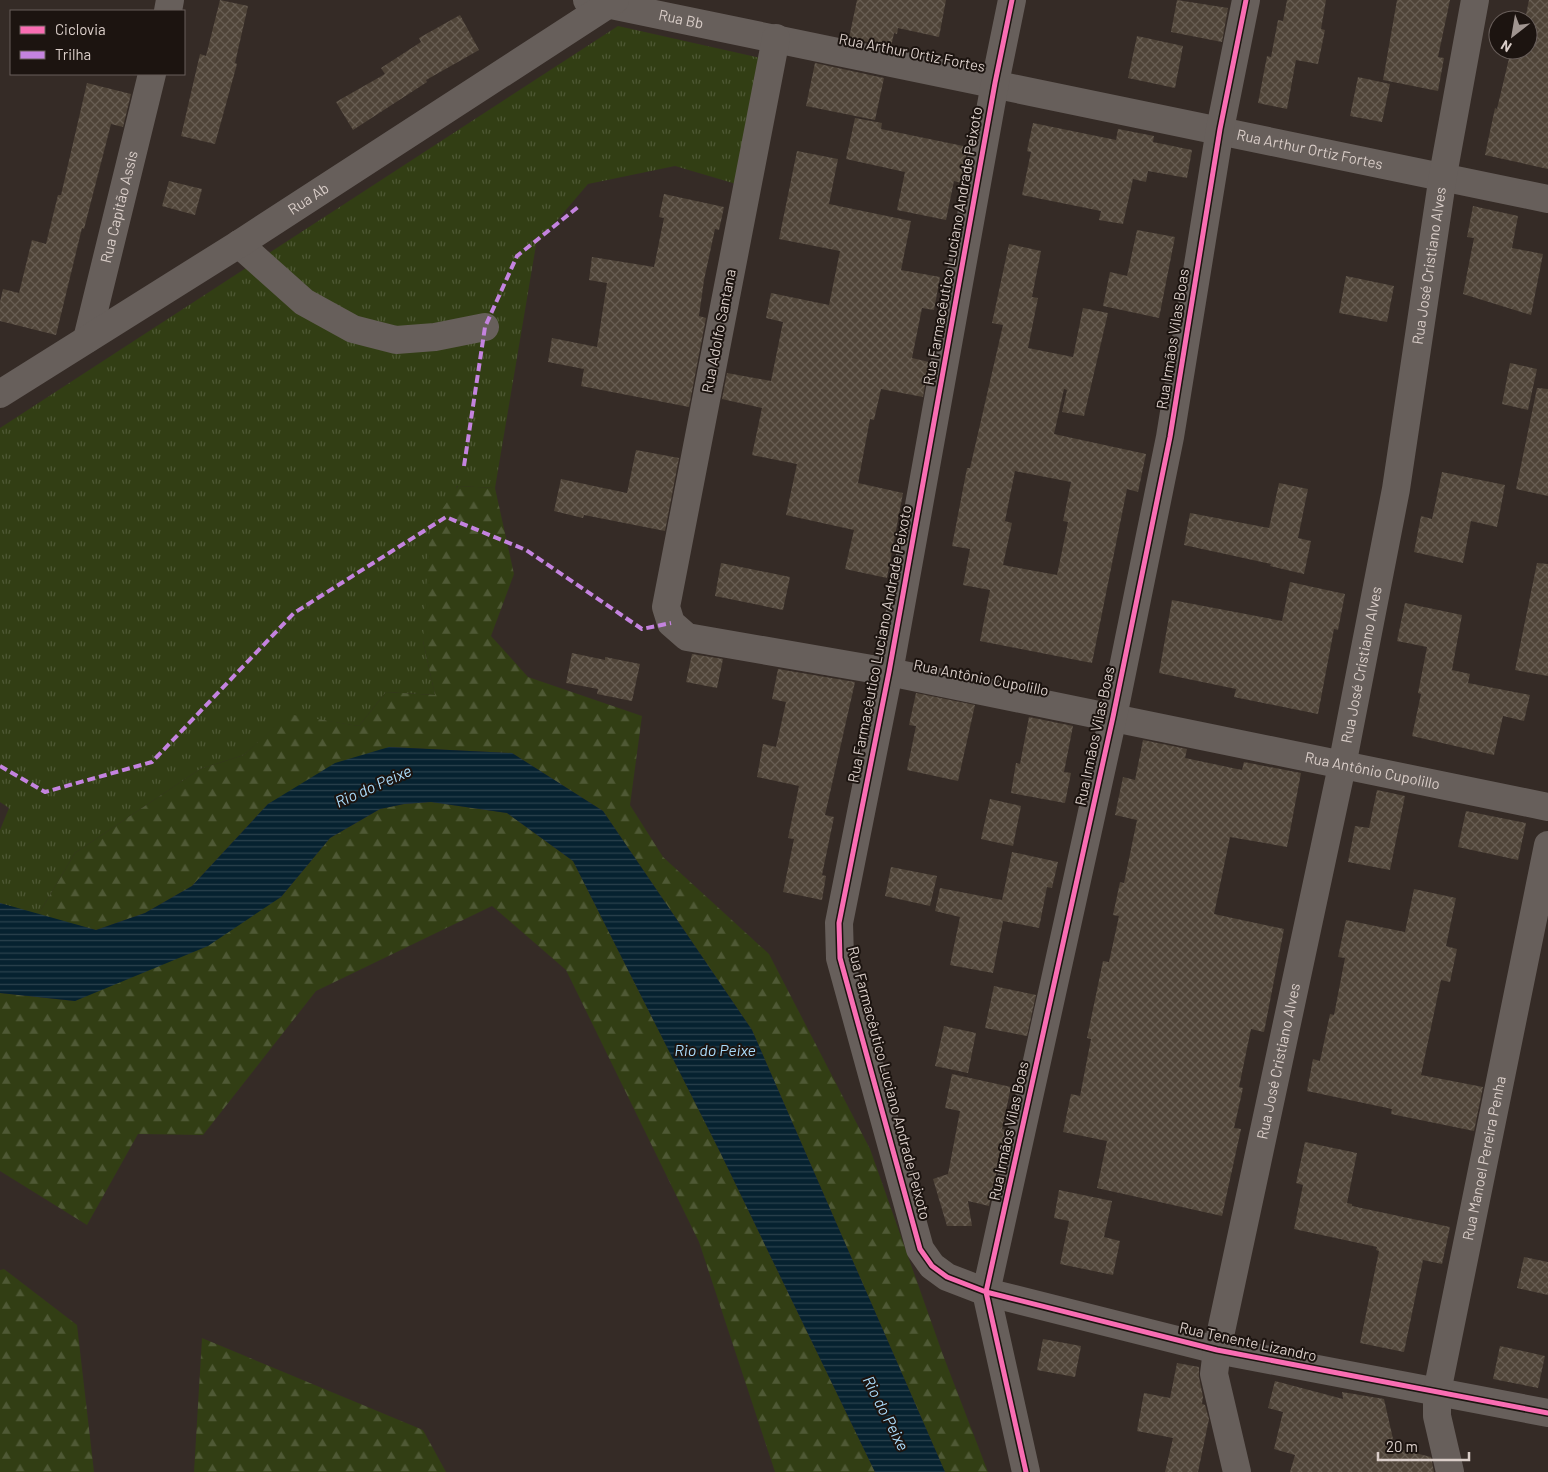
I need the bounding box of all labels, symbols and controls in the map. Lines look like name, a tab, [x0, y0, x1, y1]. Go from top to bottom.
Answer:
street label: Rua Bb	[657, 5, 705, 32]
legend	[10, 10, 185, 75]
north arrow	[1488, 10, 1538, 60]
text: Ciclovia	[55, 20, 106, 38]
street label: Rua Arthur Ortiz Fortes	[837, 29, 987, 75]
text: N	[1498, 37, 1514, 56]
text: Trilha	[55, 45, 91, 63]
street label: Rua Farmacêutico Luciano Andrade Peixoto	[919, 105, 985, 386]
street label: Rua Arthur Ortiz Fortes	[1235, 125, 1385, 173]
street label: Rua Capitão Assis	[96, 149, 141, 265]
street label: Rua Ab	[284, 178, 332, 218]
street label: Rua José Cristiano Alves	[1408, 186, 1449, 346]
street label: Rua Adolfo Santana	[697, 267, 739, 394]
street label: Rua Irmãos Vilas Boas	[1152, 267, 1192, 410]
street label: Rua Farmacêutico Luciano Andrade Peixoto	[843, 503, 915, 784]
street label: Rua José Cristiano Alves	[1337, 585, 1385, 745]
street label: Rua Antônio Cupolillo	[912, 655, 1050, 699]
street label: Rua Irmãos Vilas Boas	[1070, 664, 1118, 807]
street label: Rua Antônio Cupolillo	[1303, 747, 1442, 793]
water label: Rio do Peixe	[332, 760, 414, 811]
street label: Rua Farmacêutico Luciano Andrade Peixoto	[845, 944, 935, 1221]
street label: Rua José Cristiano Alves	[1252, 981, 1303, 1141]
water label: Rio do Peixe	[674, 1040, 756, 1059]
street label: Rua Irmãos Vilas Boas	[984, 1059, 1032, 1202]
street label: Rua Manoel Pereira Penha	[1458, 1074, 1509, 1242]
street label: Rua Tenente Lizandro	[1178, 1318, 1319, 1364]
water label: Rio do Peixe	[859, 1372, 913, 1453]
scale bar	[1378, 1430, 1469, 1462]
text: 20 m	[1386, 1437, 1418, 1455]

